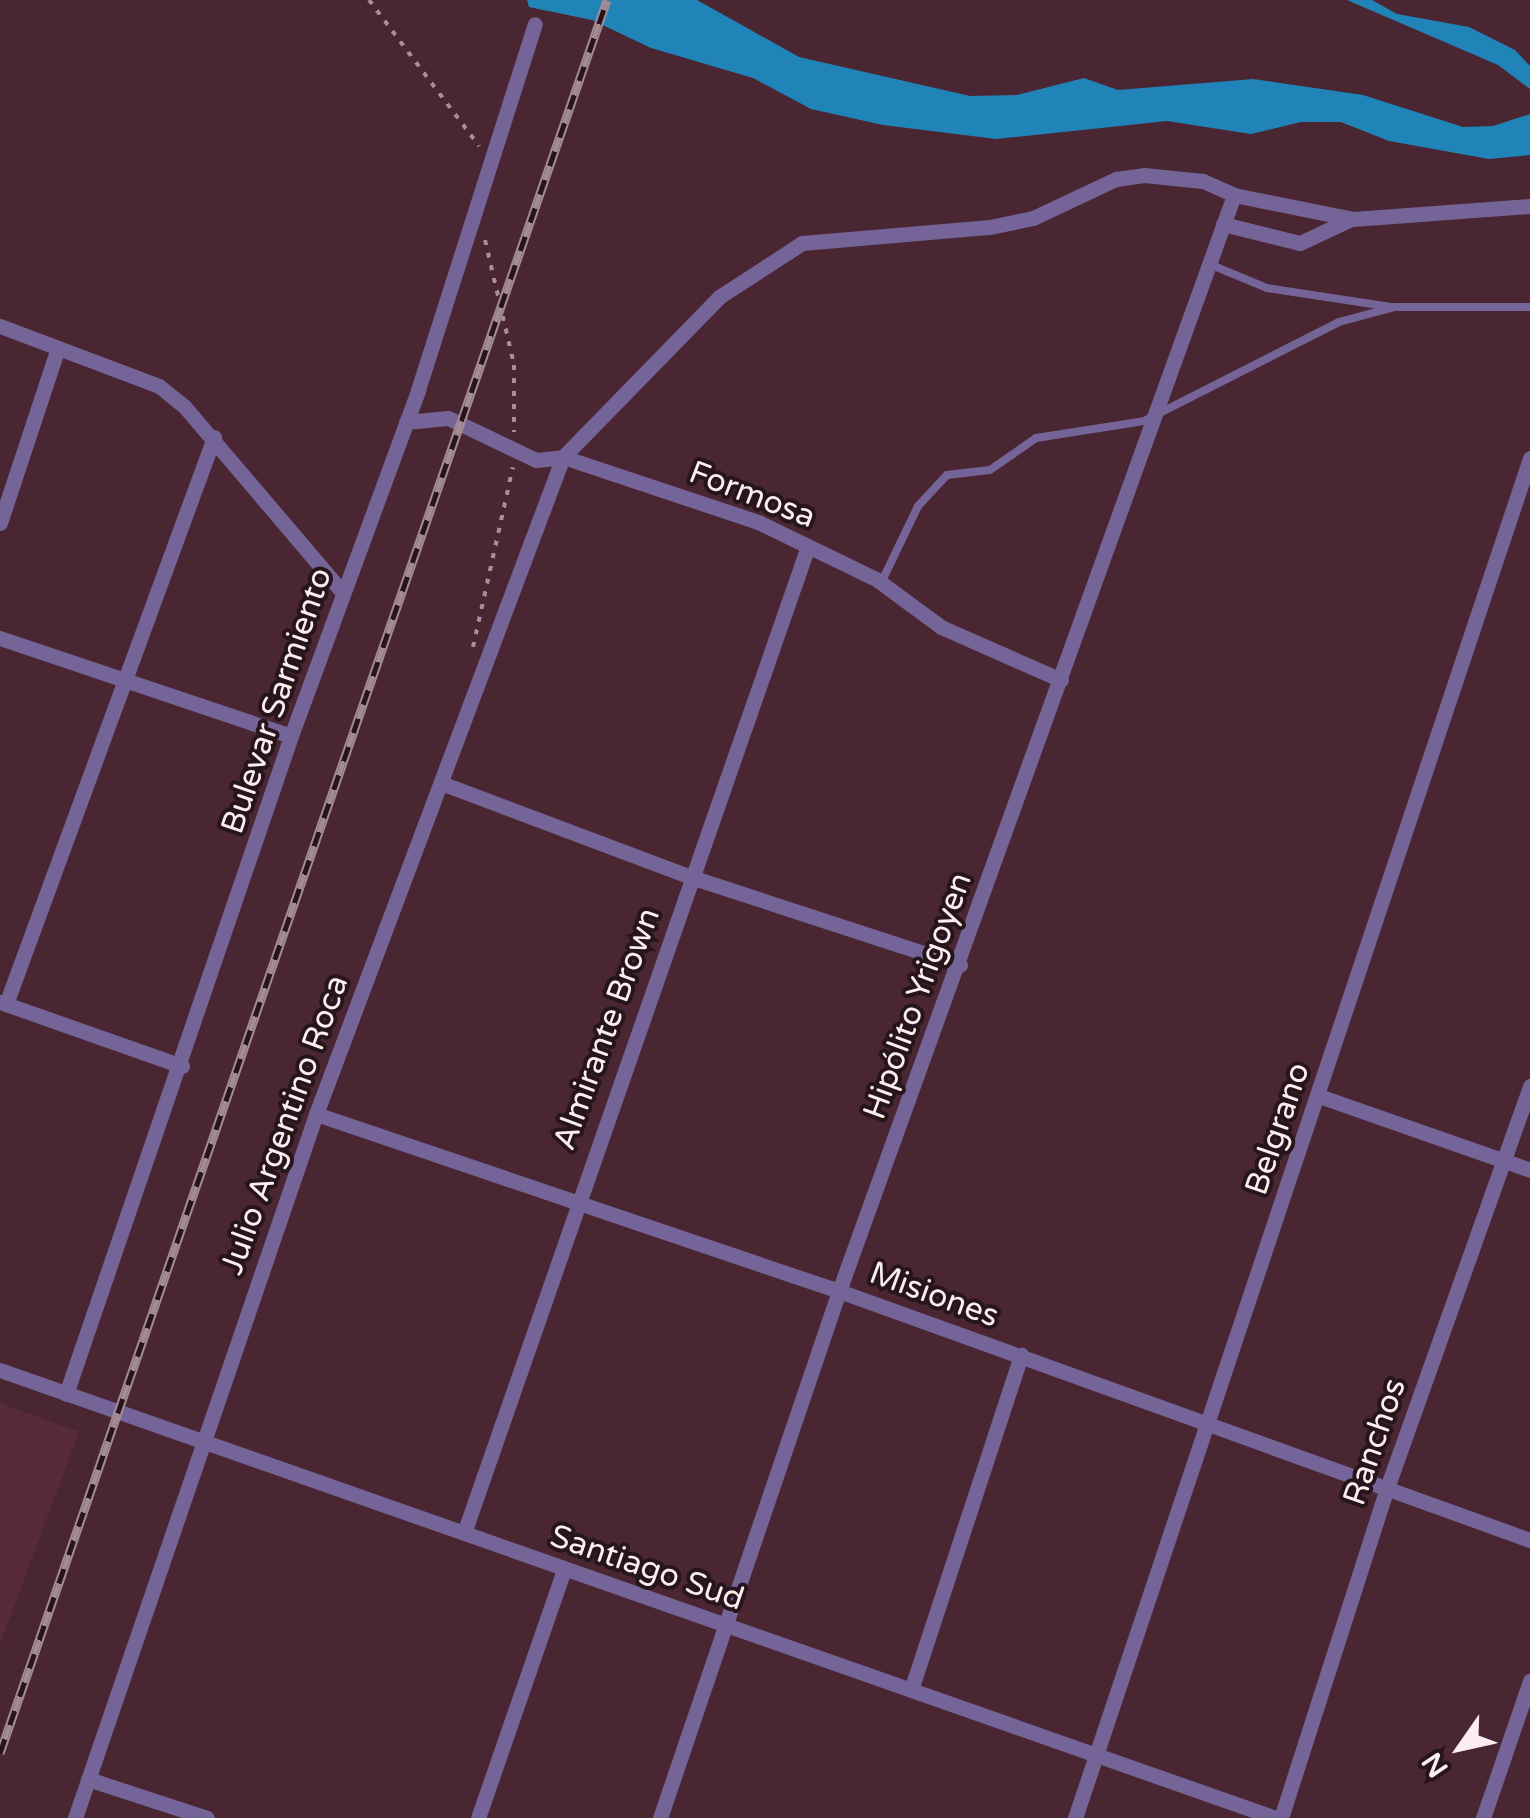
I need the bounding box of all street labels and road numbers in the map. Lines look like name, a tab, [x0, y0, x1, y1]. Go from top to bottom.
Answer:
street label: Formosa	[683, 453, 821, 537]
street label: Bulevar Sarmiento	[213, 563, 341, 839]
street label: Hipólito Yrigoyen	[856, 867, 980, 1125]
street label: Almirante Brown	[545, 903, 669, 1155]
street label: Julio Argentino Roca	[213, 970, 357, 1280]
street label: Belgrano	[1237, 1058, 1319, 1200]
street label: Misiones	[864, 1254, 1004, 1336]
street label: Ranchos	[1335, 1374, 1415, 1510]
street label: Santiago Sud	[545, 1517, 749, 1619]

